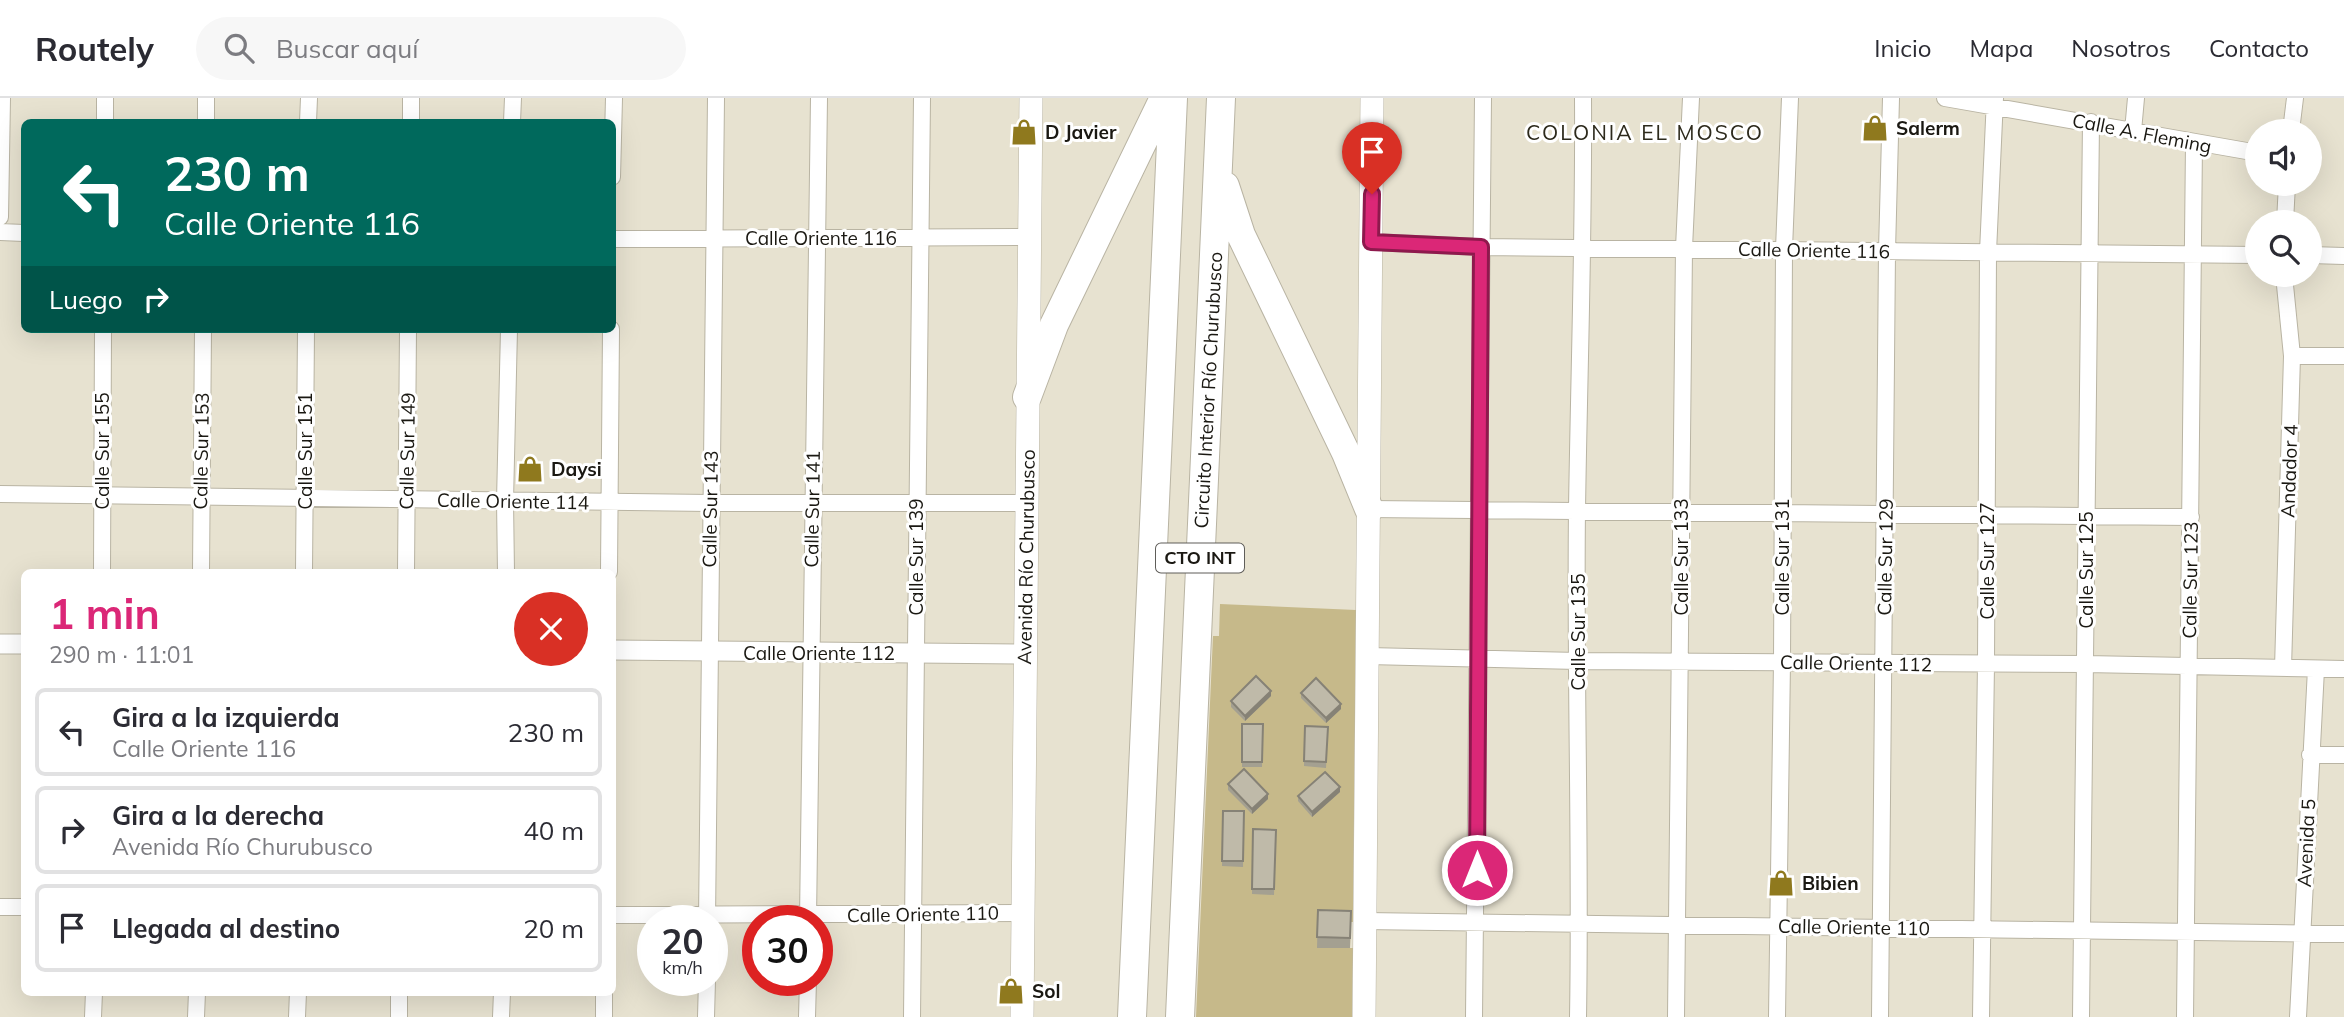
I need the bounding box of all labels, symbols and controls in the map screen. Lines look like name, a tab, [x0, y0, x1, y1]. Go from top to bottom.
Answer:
search box	[196, 17, 686, 80]
text: Routely	[35, 28, 154, 69]
icon: search	[220, 29, 258, 67]
text: Buscar aquí	[276, 32, 418, 65]
text: Inicio	[1874, 33, 1931, 63]
text: Mapa	[1969, 33, 2033, 63]
text: Nosotros	[2071, 33, 2171, 63]
text: Contacto	[2209, 33, 2309, 63]
street label: Calle A. Fleming	[2070, 108, 2214, 158]
shop icon: Salerm	[1860, 113, 1890, 143]
place label: Salerm	[1896, 116, 1960, 140]
shop icon: D Javier	[1009, 117, 1039, 147]
district label: COLONIA EL MOSCO	[1526, 119, 1764, 145]
map controls	[2245, 119, 2322, 287]
button: sound	[2245, 119, 2322, 196]
place label: D Javier	[1045, 120, 1117, 144]
pin	[1342, 122, 1402, 194]
icon: arrive	[1353, 133, 1391, 171]
text: 230 m	[164, 142, 310, 203]
icon: left	[49, 147, 140, 238]
text: Calle Oriente 116	[164, 203, 420, 243]
button: search	[2245, 210, 2322, 287]
street label: Calle Oriente 116	[745, 226, 897, 250]
street label: Calle Oriente 116	[1738, 237, 1890, 263]
street label: Circuito Interior Río Churubusco	[1189, 251, 1227, 529]
icon: right	[137, 280, 175, 318]
text: Luego	[49, 283, 123, 316]
street label: Calle Sur 155	[90, 392, 114, 510]
street label: Calle Sur 153	[188, 392, 214, 510]
street label: Calle Sur 151	[293, 392, 317, 510]
street label: Calle Sur 149	[394, 392, 420, 510]
street label: Andador 4	[2275, 424, 2303, 518]
street label: Avenida Río Churubusco	[1012, 449, 1040, 665]
street label: Calle Sur 143	[697, 450, 723, 568]
street label: Calle Sur 141	[799, 450, 825, 568]
shop icon: Daysi	[515, 454, 545, 484]
place label: Daysi	[551, 457, 602, 481]
street label: Calle Oriente 114	[437, 488, 589, 514]
street label: Calle Sur 139	[904, 498, 928, 616]
street label: Calle Sur 133	[1669, 498, 1693, 616]
street label: Calle Sur 131	[1770, 498, 1794, 616]
street label: Calle Sur 129	[1872, 498, 1898, 616]
street label: Calle Sur 127	[1975, 502, 1999, 620]
street label: Calle Sur 125	[2074, 511, 2098, 629]
street label: Calle Sur 123	[2177, 521, 2203, 639]
road number: CTO INT	[1156, 544, 1244, 572]
street label: Calle Sur 135	[1566, 573, 1590, 691]
text: 1 min	[49, 587, 160, 640]
button: close	[514, 592, 588, 666]
text: 290 m · 11:01	[49, 640, 194, 669]
street label: Calle Oriente 112	[743, 641, 895, 665]
street label: Calle Oriente 112	[1780, 650, 1932, 676]
text: Gira a la izquierda	[112, 701, 340, 734]
icon: left	[53, 713, 91, 751]
text: 230 m	[508, 716, 584, 749]
text: Calle Oriente 116	[112, 734, 296, 763]
street label: Avenida 5	[2292, 798, 2320, 888]
text: Gira a la derecha	[112, 799, 324, 832]
icon: right	[53, 811, 91, 849]
text: 40 m	[523, 814, 584, 847]
text: Avenida Río Churubusco	[112, 832, 373, 861]
position arrow	[1440, 833, 1514, 907]
shop icon: Bibien	[1766, 868, 1796, 898]
place label: Bibien	[1802, 871, 1859, 895]
street label: Calle Oriente 110	[847, 901, 999, 927]
speed limit sign: 30	[742, 905, 833, 996]
icon: arrive	[53, 909, 91, 947]
text: Llegada al destino	[112, 912, 340, 945]
text: 20 m	[523, 912, 584, 945]
street label: Calle Oriente 110	[1778, 914, 1930, 940]
text: 20	[661, 919, 704, 963]
text: km/h	[662, 956, 703, 979]
shop icon: Sol	[996, 976, 1026, 1006]
place label: Sol	[1032, 979, 1060, 1003]

